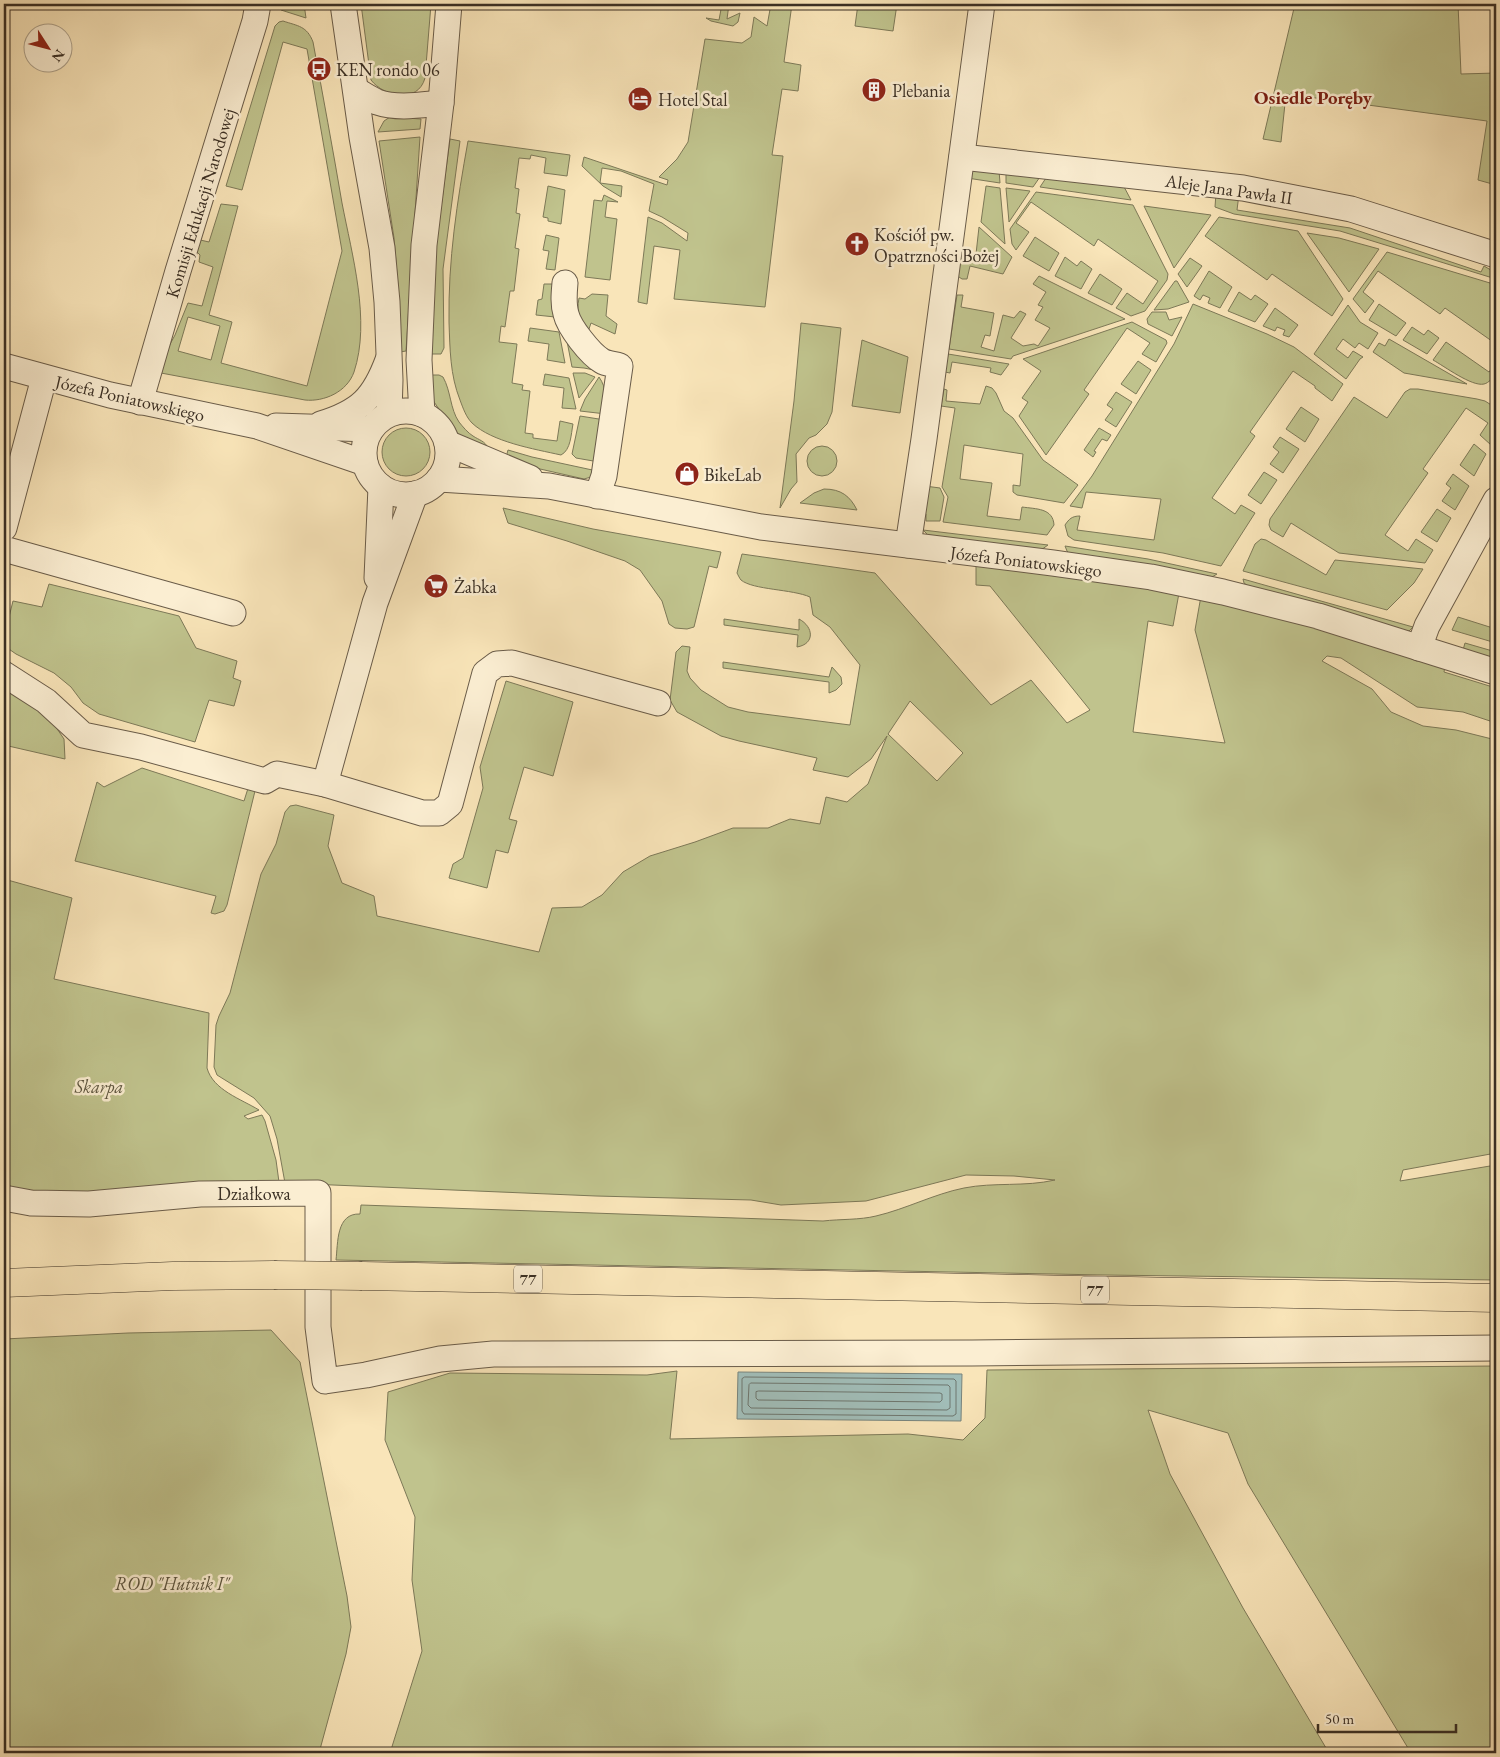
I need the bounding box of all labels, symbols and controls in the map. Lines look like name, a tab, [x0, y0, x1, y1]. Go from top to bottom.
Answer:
north arrow	[22, 22, 72, 72]
text: N	[48, 46, 69, 66]
bus stop icon: KEN rondo 06	[306, 56, 332, 82]
place label: KEN rondo 06	[336, 58, 440, 81]
building icon: Plebania	[861, 77, 887, 103]
place label: Plebania	[892, 79, 951, 102]
district label: Osiedle Poręby	[1254, 85, 1373, 110]
hotel icon: Hotel Stal	[627, 86, 653, 112]
place label: Hotel Stal	[658, 88, 728, 111]
street label: Komisji Edukacji Narodowej	[160, 105, 240, 301]
street label: Aleje Jana Pawła II	[1163, 169, 1294, 209]
place label: Kościół pw. Opatrzności Bożej	[874, 223, 999, 267]
church icon: Kościół pw. Opatrzności Bożej	[844, 231, 870, 257]
street label: Józefa Poniatowskiego	[51, 369, 207, 426]
shop icon: BikeLab	[674, 461, 700, 487]
place label: BikeLab	[704, 463, 761, 486]
street label: Józefa Poniatowskiego	[947, 540, 1103, 582]
supermarket icon: Żabka	[423, 573, 449, 599]
place label: Żabka	[454, 575, 497, 598]
park label: Skarpa	[74, 1075, 123, 1099]
street label: Działkowa	[217, 1182, 291, 1205]
road number: 77	[514, 1266, 542, 1292]
road number: 77	[1081, 1276, 1109, 1304]
park label: ROD "Hutnik I"	[115, 1572, 231, 1595]
scale bar	[1318, 1702, 1455, 1734]
text: 50 m	[1325, 1709, 1354, 1728]

